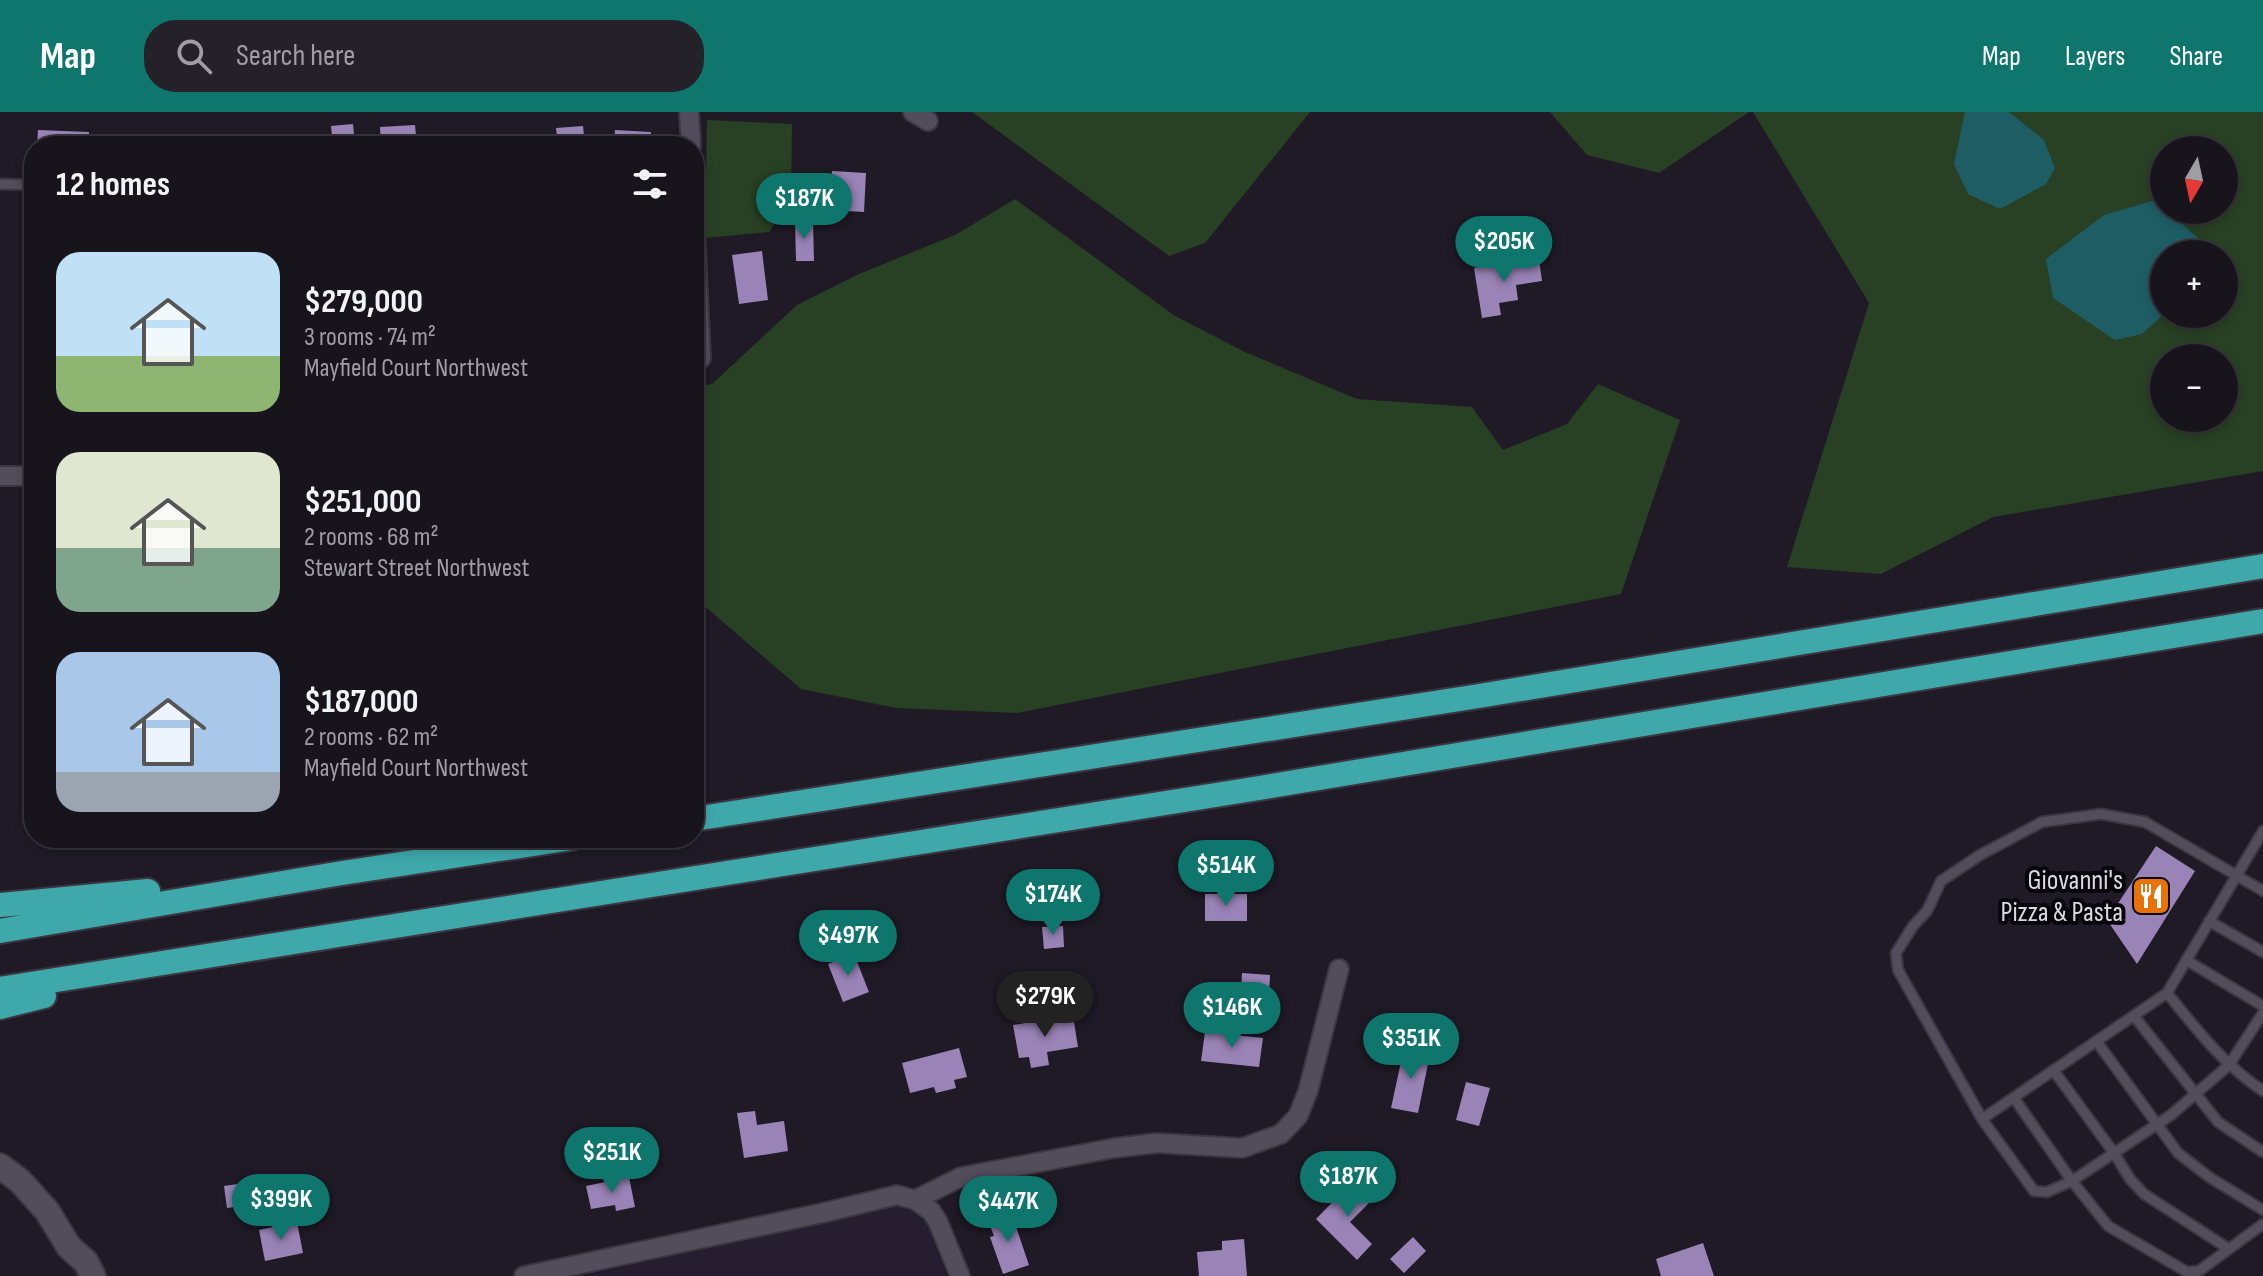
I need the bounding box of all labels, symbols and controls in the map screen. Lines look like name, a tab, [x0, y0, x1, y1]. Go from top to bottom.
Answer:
search box	[144, 20, 704, 92]
text: Map	[40, 34, 96, 79]
icon: search	[172, 34, 216, 78]
text: Search here	[236, 38, 355, 74]
text: Map	[1982, 40, 2021, 73]
text: Layers	[2065, 40, 2125, 73]
text: Share	[2169, 40, 2223, 73]
north arrow	[2150, 136, 2238, 224]
map controls	[2150, 136, 2238, 432]
icon: filters	[628, 162, 672, 206]
text: 12 homes	[56, 164, 170, 205]
pin: $187K	[748, 173, 860, 241]
text: $187K	[774, 183, 834, 214]
pin: $205K	[1448, 216, 1560, 284]
text: $205K	[1473, 226, 1535, 257]
button: +	[2150, 240, 2238, 328]
text: $279,000	[304, 281, 423, 322]
icon: home	[120, 284, 216, 380]
text: 3 rooms · 74 m²	[304, 322, 436, 353]
button: −	[2150, 344, 2238, 432]
text: Mayfield Court Northwest	[304, 353, 528, 384]
text: $251,000	[304, 481, 421, 522]
icon: home	[120, 484, 216, 580]
text: 2 rooms · 68 m²	[304, 522, 439, 553]
text: Stewart Street Northwest	[304, 553, 529, 584]
text: $187,000	[304, 681, 418, 722]
icon: home	[120, 684, 216, 780]
text: 2 rooms · 62 m²	[304, 722, 438, 753]
text: Mayfield Court Northwest	[304, 753, 528, 784]
pin: $514K	[1170, 840, 1282, 908]
text: $514K	[1196, 850, 1256, 881]
place label: Giovanni's Pizza & Pasta	[2001, 864, 2123, 929]
pin: $174K	[997, 869, 1109, 937]
restaurant icon: Giovanni's Pizza & Pasta	[2130, 875, 2172, 917]
text: $174K	[1024, 879, 1082, 910]
pin: $497K	[792, 910, 904, 978]
text: $497K	[817, 920, 879, 951]
pin: $279K	[989, 971, 1101, 1039]
text: $279K	[1014, 981, 1076, 1012]
pin: $146K	[1176, 982, 1288, 1050]
text: $146K	[1202, 992, 1262, 1023]
pin: $351K	[1355, 1013, 1467, 1081]
text: $351K	[1381, 1023, 1441, 1054]
pin: $251K	[556, 1127, 668, 1195]
text: $251K	[582, 1137, 642, 1168]
pin: $187K	[1292, 1151, 1404, 1219]
text: $187K	[1318, 1161, 1378, 1192]
pin: $399K	[225, 1174, 337, 1242]
pin: $447K	[952, 1176, 1064, 1244]
text: $399K	[250, 1184, 312, 1215]
text: $447K	[977, 1186, 1039, 1217]

